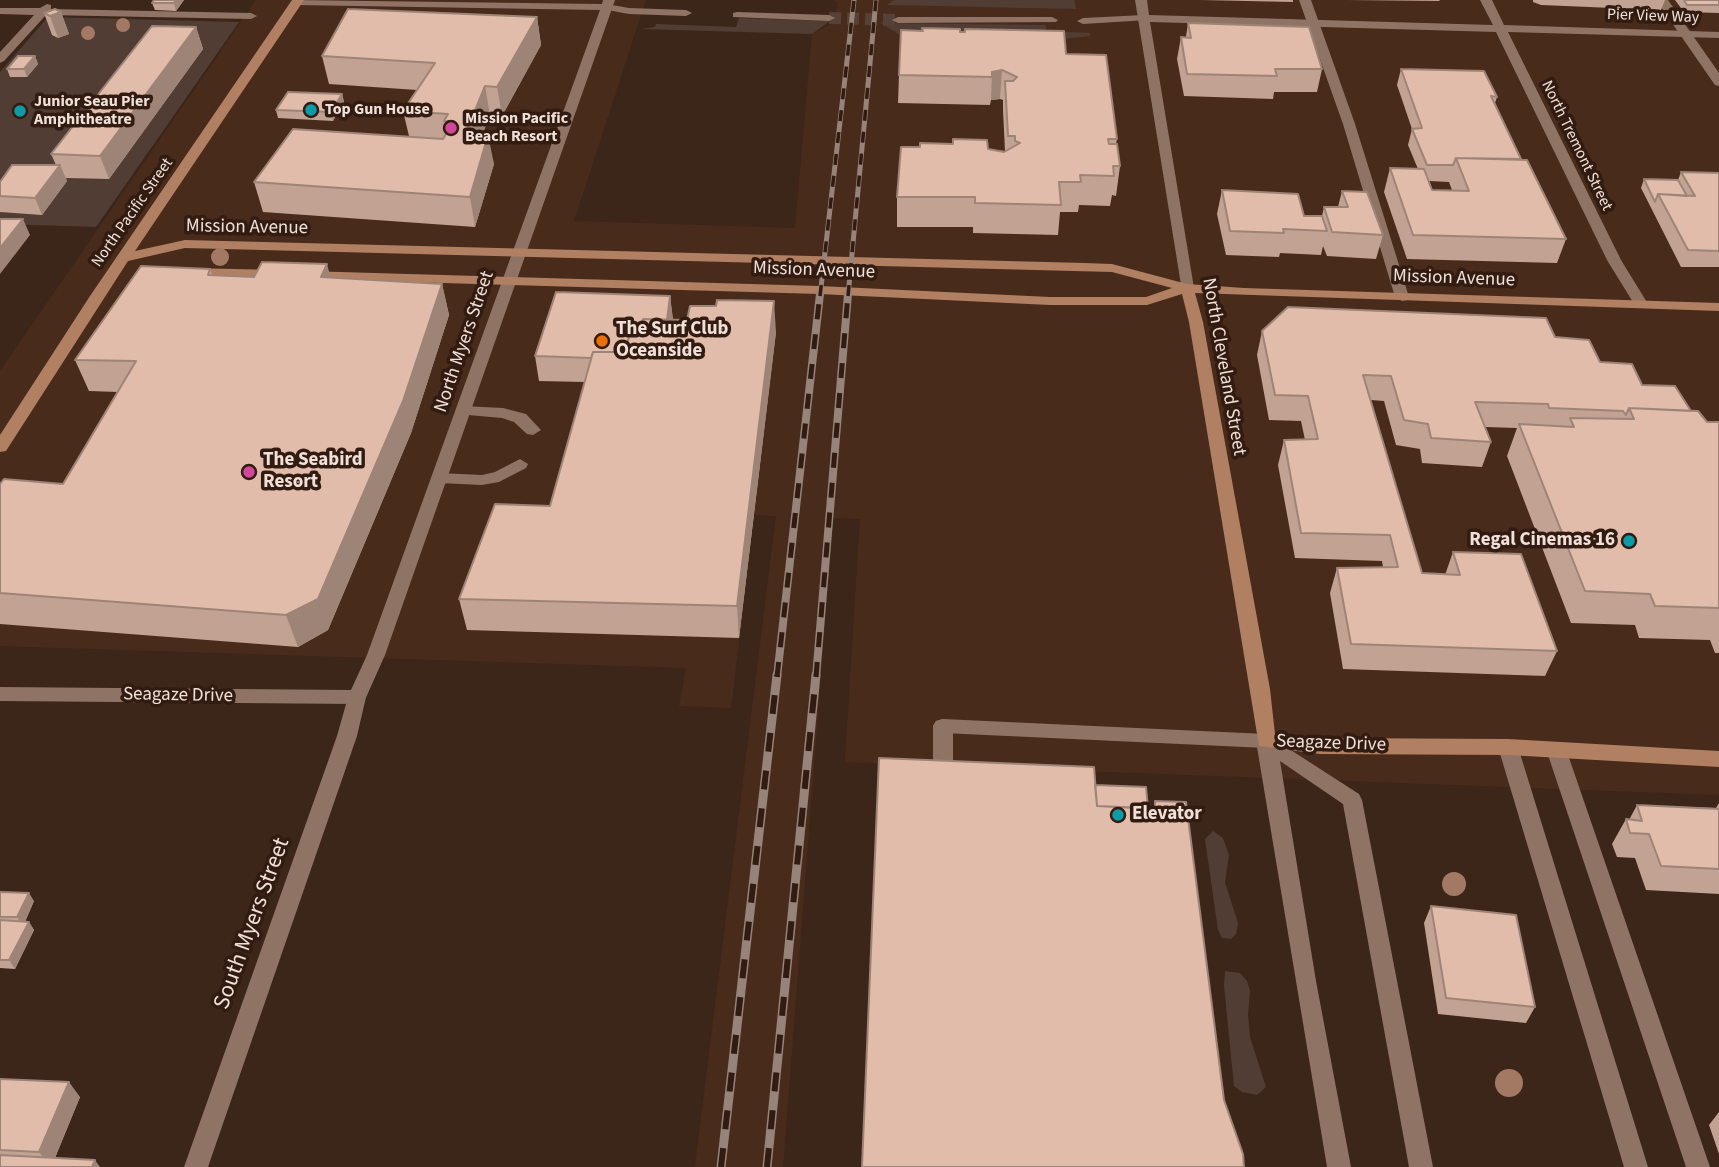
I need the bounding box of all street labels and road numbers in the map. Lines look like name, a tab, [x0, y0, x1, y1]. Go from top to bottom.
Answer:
street label: Pier View Way	[1606, 6, 1700, 28]
street label: North Tremont Street	[1536, 78, 1616, 214]
street label: North Pacific Street	[88, 155, 178, 271]
street label: Mission Avenue	[186, 216, 308, 240]
street label: Mission Avenue	[753, 257, 875, 285]
street label: Mission Avenue	[1393, 265, 1515, 293]
street label: North Myers Street	[430, 268, 500, 416]
street label: North Cleveland Street	[1196, 276, 1250, 458]
street label: Seagaze Drive	[123, 684, 233, 708]
street label: Seagaze Drive	[1276, 731, 1386, 757]
street label: South Myers Street	[209, 834, 297, 1014]

